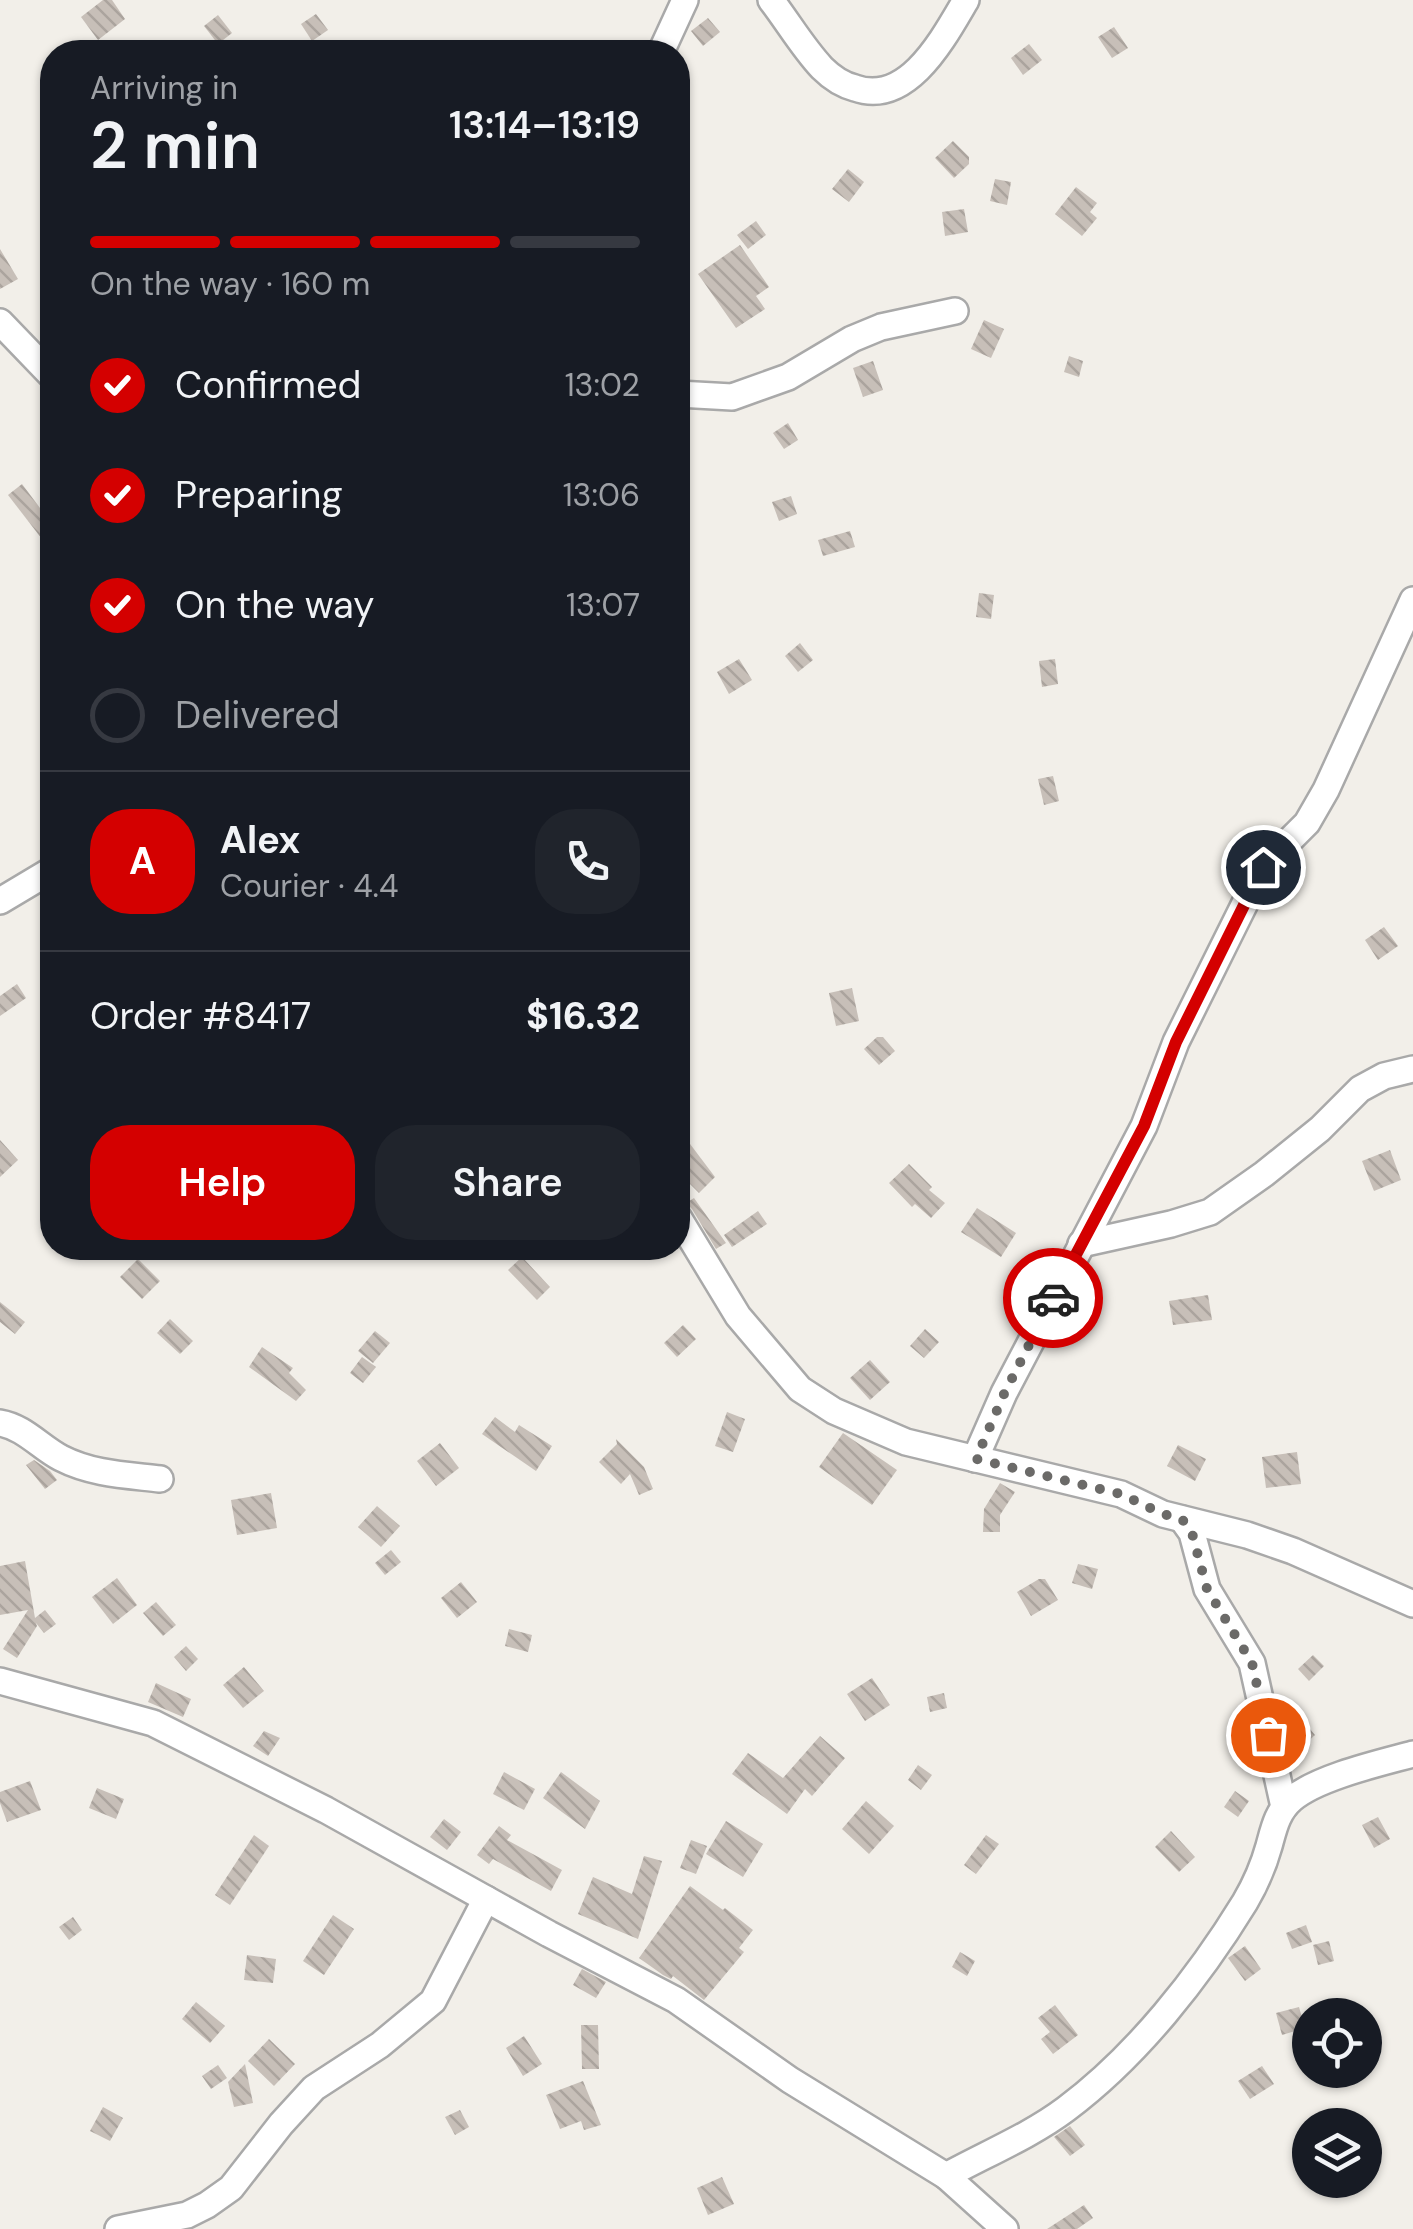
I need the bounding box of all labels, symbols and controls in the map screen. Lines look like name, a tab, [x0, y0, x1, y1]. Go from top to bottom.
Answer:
text: Arriving in	[90, 67, 238, 109]
text: 13:14–13:19	[449, 100, 640, 150]
text: 2 min	[90, 104, 260, 188]
text: On the way · 160 m	[90, 263, 370, 305]
icon: check	[90, 358, 145, 413]
text: Confirmed	[175, 360, 361, 410]
text: 13:02	[565, 364, 640, 406]
icon: check	[90, 468, 145, 523]
text: Preparing	[175, 470, 343, 520]
text: 13:06	[563, 474, 640, 516]
icon: check	[90, 578, 145, 633]
text: On the way	[175, 580, 374, 630]
text: 13:07	[566, 584, 640, 626]
text: Delivered	[175, 690, 340, 740]
button: phone	[535, 809, 640, 914]
text: Alex	[220, 815, 300, 865]
pin	[1221, 825, 1306, 910]
text: A	[129, 836, 156, 886]
icon: home	[1236, 840, 1291, 895]
text: Courier · 4.4	[220, 865, 398, 907]
text: Order #8417	[90, 991, 311, 1041]
text: $16.32	[526, 991, 640, 1041]
button: Help	[90, 1125, 355, 1240]
button: Share	[375, 1125, 640, 1240]
courier	[1003, 1248, 1103, 1348]
icon: car	[1026, 1271, 1081, 1326]
pin	[1226, 1693, 1311, 1778]
icon: bag	[1241, 1708, 1296, 1763]
map controls	[1292, 1998, 1382, 2198]
button: locate	[1292, 1998, 1382, 2088]
button: layers	[1292, 2108, 1382, 2198]

